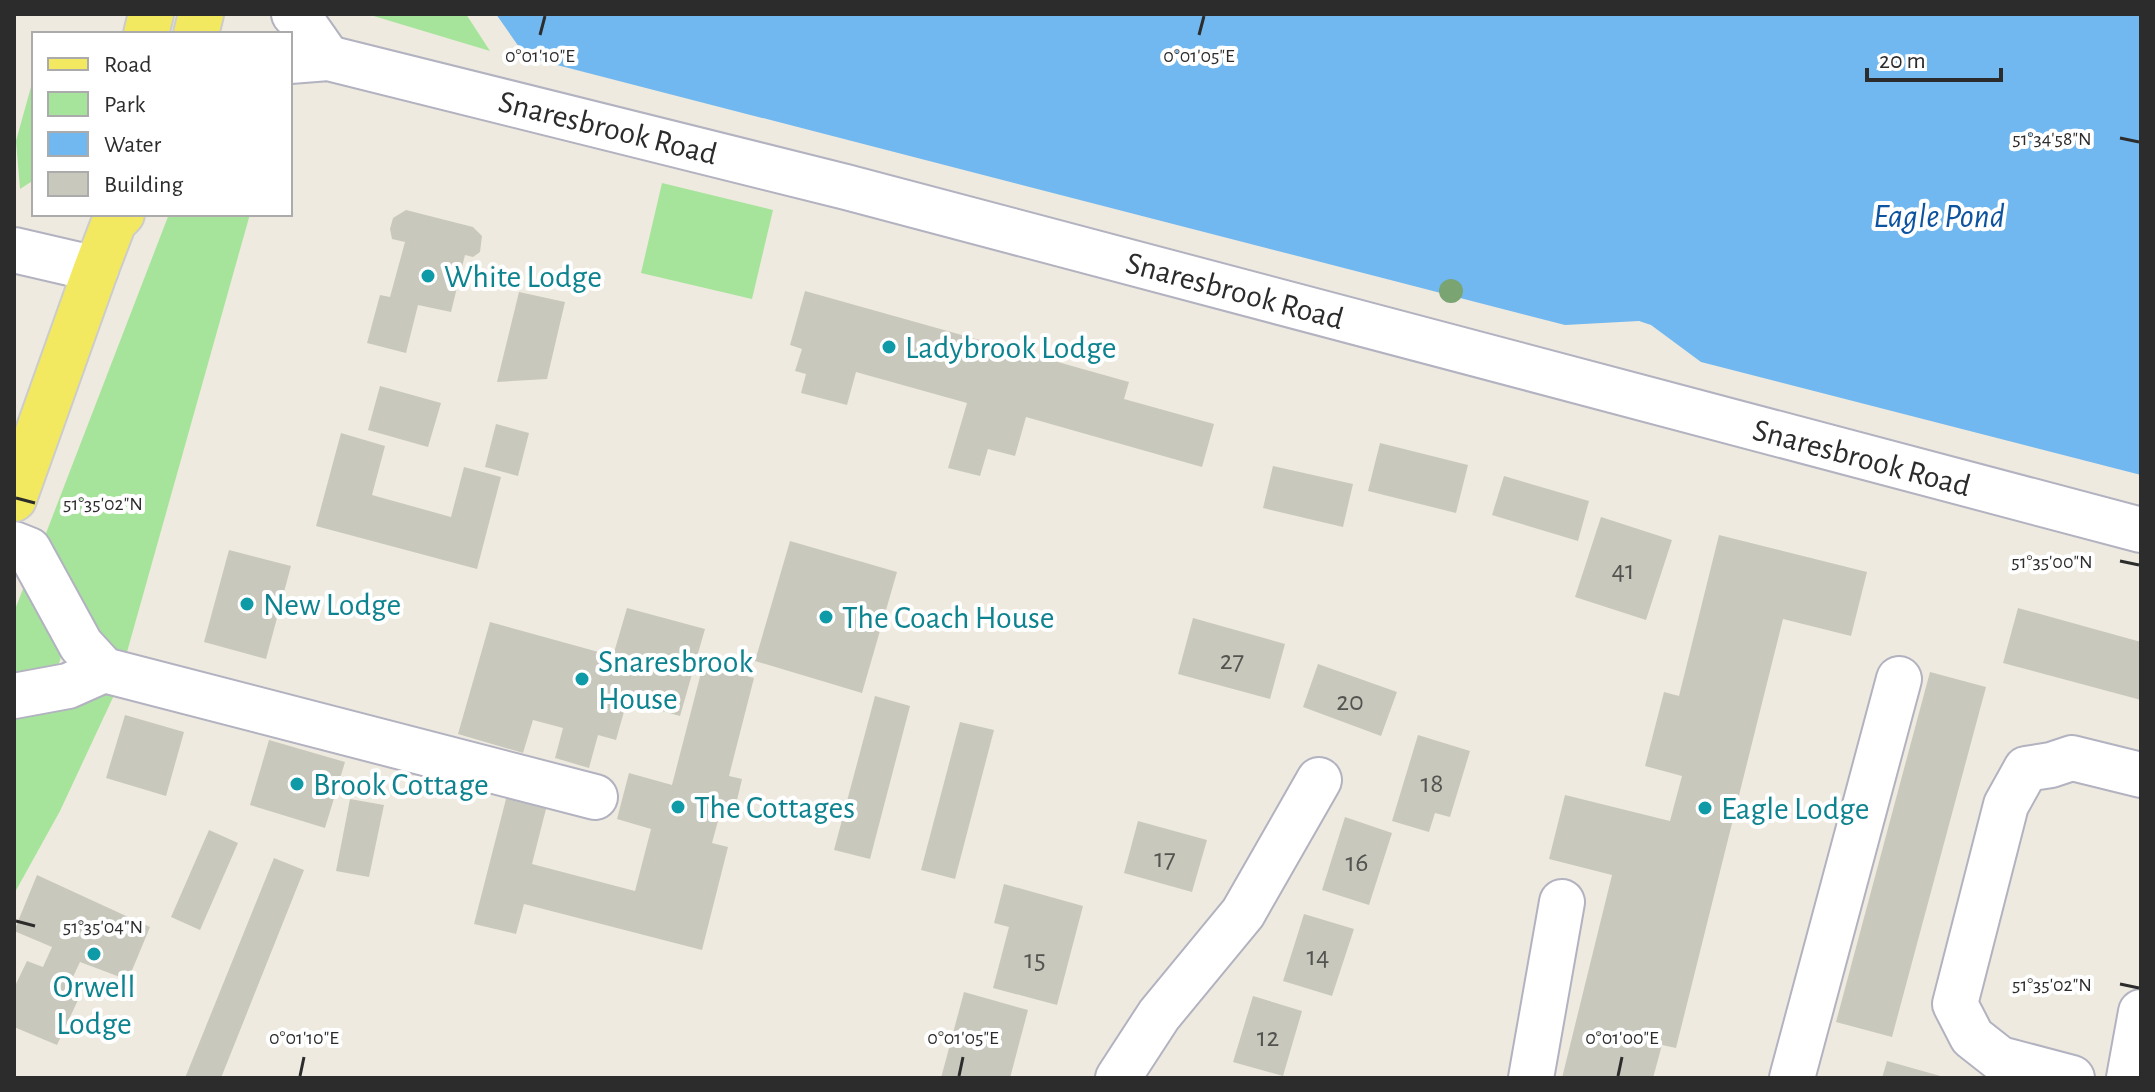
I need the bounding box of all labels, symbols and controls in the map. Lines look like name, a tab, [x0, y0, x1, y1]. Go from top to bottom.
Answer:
legend	[32, 32, 292, 216]
scale bar	[1867, 32, 2001, 82]
text: 0°01'10"E	[505, 46, 575, 66]
text: 0°01'05"E	[1163, 46, 1235, 66]
text: 20 m	[1879, 49, 1926, 73]
text: Road	[104, 53, 152, 77]
street label: Snaresbrook Road	[495, 85, 720, 171]
text: Park	[104, 93, 145, 117]
text: 51°34'58"N	[2012, 129, 2092, 149]
text: Water	[104, 133, 162, 157]
text: Building	[104, 173, 183, 197]
water label: Eagle Pond	[1873, 200, 2005, 234]
street label: Snaresbrook Road	[1122, 247, 1347, 335]
place label: White Lodge	[444, 261, 602, 293]
marker: White Lodge	[419, 267, 437, 285]
place label: Ladybrook Lodge	[905, 332, 1117, 364]
marker: Ladybrook Lodge	[880, 338, 898, 356]
street label: Snaresbrook Road	[1749, 414, 1974, 502]
text: 51°35'02"N	[63, 494, 143, 514]
text: 51°35'00"N	[2011, 552, 2093, 572]
house number: 41	[1611, 557, 1635, 585]
place label: New Lodge	[263, 589, 401, 621]
marker: New Lodge	[238, 595, 256, 613]
place label: The Coach House	[842, 602, 1055, 634]
marker: The Coach House	[817, 608, 835, 626]
place label: Snaresbrook House	[598, 646, 754, 715]
house number: 27	[1220, 647, 1244, 675]
marker: Snaresbrook House	[573, 670, 591, 688]
house number: 20	[1336, 688, 1364, 716]
place label: Brook Cottage	[313, 769, 489, 801]
house number: 18	[1421, 770, 1443, 798]
marker: Brook Cottage	[288, 775, 306, 793]
place label: The Cottages	[694, 792, 855, 824]
place label: Eagle Lodge	[1721, 793, 1870, 825]
marker: The Cottages	[669, 798, 687, 816]
marker: Eagle Lodge	[1696, 799, 1714, 817]
house number: 17	[1154, 845, 1176, 873]
house number: 16	[1346, 849, 1368, 877]
text: 51°35'04"N	[63, 917, 143, 937]
house number: 14	[1306, 943, 1330, 971]
marker: Orwell Lodge	[85, 945, 103, 963]
house number: 15	[1024, 946, 1046, 974]
place label: Orwell Lodge	[53, 971, 135, 1040]
text: 51°35'02"N	[2012, 975, 2092, 995]
house number: 12	[1257, 1024, 1279, 1052]
text: 0°01'10"E	[269, 1028, 339, 1048]
text: 0°01'05"E	[927, 1028, 999, 1048]
text: 0°01'00"E	[1585, 1028, 1659, 1048]

